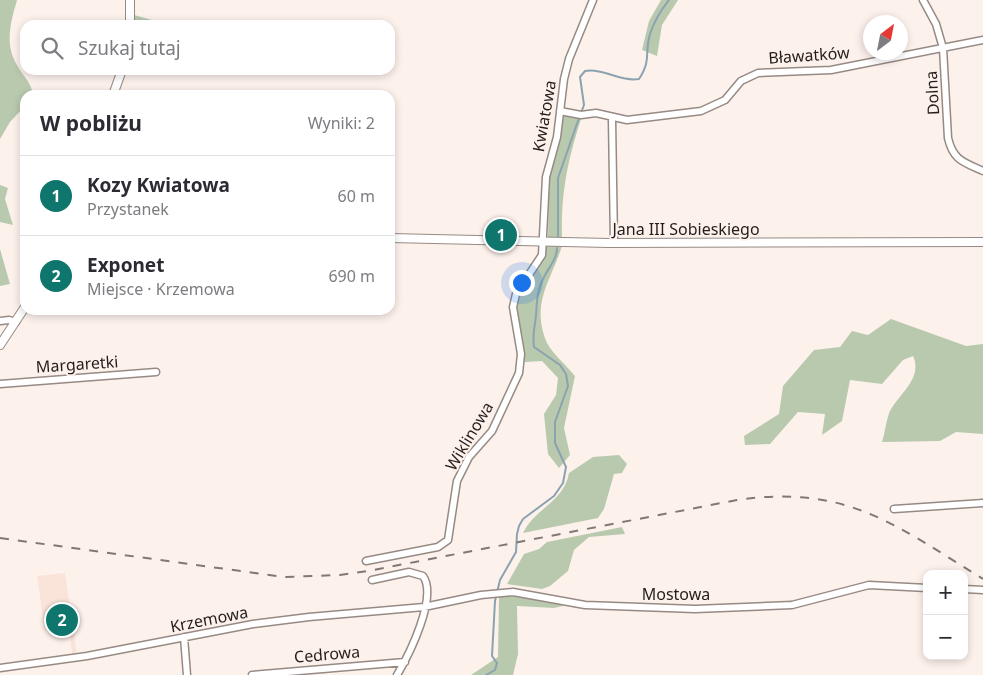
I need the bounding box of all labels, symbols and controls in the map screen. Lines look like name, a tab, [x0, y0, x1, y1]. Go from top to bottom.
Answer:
north arrow	[863, 15, 908, 60]
search box	[20, 20, 395, 75]
icon: search	[38, 34, 66, 62]
text: Szukaj tutaj	[78, 35, 181, 61]
street label: Bławatków	[768, 41, 851, 69]
street label: Dolna	[920, 70, 944, 116]
street label: Kwiatowa	[527, 78, 561, 154]
text: W pobliżu	[40, 109, 142, 137]
text: Wyniki: 2	[308, 112, 375, 134]
text: Kozy Kwiatowa	[87, 172, 230, 198]
text: 1	[51, 185, 61, 207]
text: 60 m	[338, 185, 375, 207]
text: Przystanek	[87, 198, 169, 220]
pin: 1	[485, 216, 517, 254]
street label: Jana III Sobieskiego	[610, 218, 760, 240]
text: Exponet	[87, 252, 164, 278]
text: 2	[51, 265, 61, 287]
text: 690 m	[328, 265, 375, 287]
your location	[509, 270, 535, 296]
text: Miejsce · Krzemowa	[87, 278, 235, 300]
street label: Margaretki	[35, 350, 119, 378]
street label: Wiklinowa	[440, 398, 498, 474]
map controls	[923, 570, 968, 660]
button: +	[923, 570, 968, 615]
street label: Mostowa	[642, 583, 710, 605]
pin: 2	[46, 601, 78, 639]
street label: Krzemowa	[168, 601, 250, 637]
button: −	[923, 615, 968, 660]
street label: Cedrowa	[293, 640, 361, 668]

